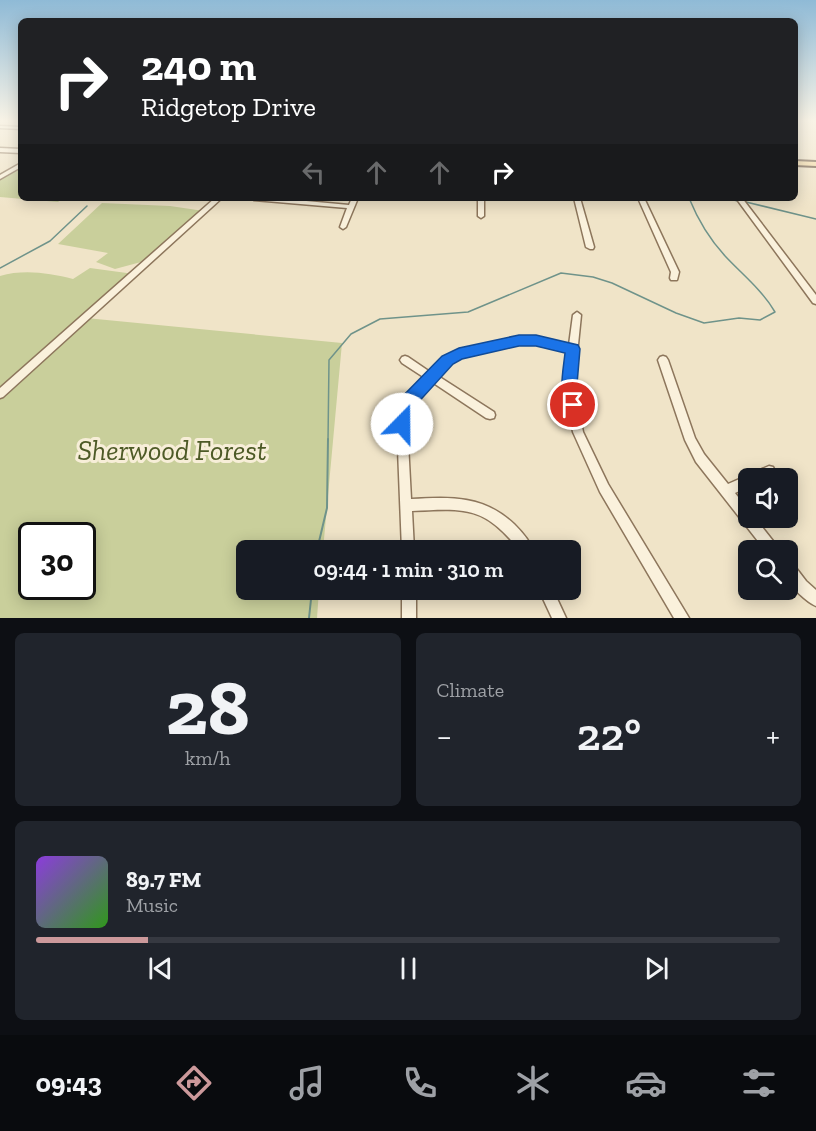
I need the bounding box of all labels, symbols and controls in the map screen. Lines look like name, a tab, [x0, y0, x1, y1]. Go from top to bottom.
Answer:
text: 240 m	[141, 40, 256, 91]
icon: right	[42, 42, 120, 120]
text: Ridgetop Drive	[141, 91, 316, 123]
icon: left	[297, 156, 330, 189]
icon: ahead	[360, 156, 393, 189]
icon: ahead	[423, 156, 456, 189]
icon: right	[486, 156, 519, 189]
pin	[547, 379, 598, 430]
icon: arrive	[556, 388, 589, 421]
position arrow	[370, 392, 434, 456]
park label: Sherwood Forest	[77, 434, 267, 467]
map controls	[738, 468, 798, 600]
button: sound	[738, 468, 798, 528]
speed limit sign: 30	[18, 522, 96, 600]
button: search	[738, 540, 798, 600]
text: 09:44 · 1 min · 310 m	[314, 556, 503, 583]
text: 28	[166, 660, 250, 754]
text: Climate	[437, 678, 504, 702]
text: 22°	[577, 708, 641, 762]
text: −	[437, 716, 452, 755]
text: +	[766, 716, 780, 755]
text: km/h	[185, 746, 231, 770]
text: 89.7 FM	[126, 866, 201, 893]
text: Music	[126, 893, 178, 917]
icon: previous	[144, 952, 177, 985]
icon: pause	[392, 952, 425, 985]
icon: next	[640, 952, 673, 985]
icon: directions	[173, 1062, 215, 1104]
icon: music	[286, 1062, 328, 1104]
icon: phone	[399, 1062, 441, 1104]
icon: climate	[512, 1062, 554, 1104]
icon: car	[625, 1062, 667, 1104]
icon: filters	[738, 1062, 780, 1104]
text: 09:43	[36, 1067, 102, 1099]

